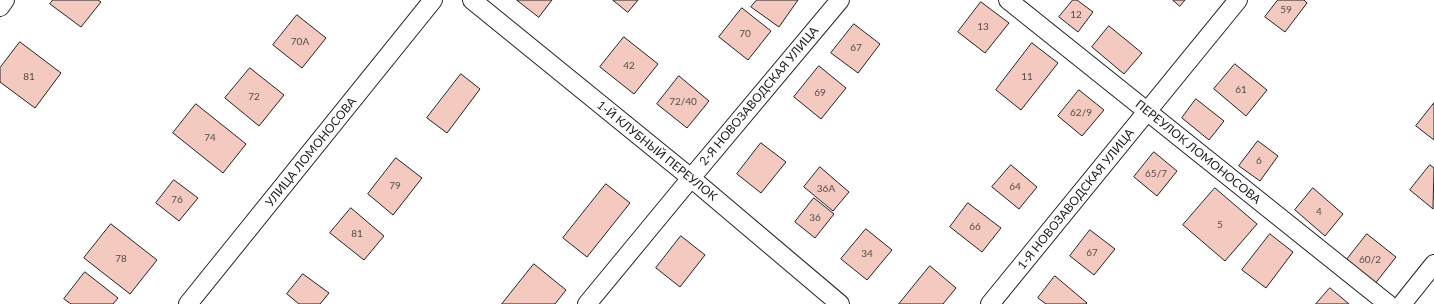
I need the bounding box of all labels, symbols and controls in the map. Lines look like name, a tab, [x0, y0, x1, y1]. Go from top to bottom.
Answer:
house number: 59	[1280, 4, 1292, 16]
house number: 12	[1070, 9, 1082, 21]
house number: 13	[977, 21, 989, 33]
street label: 2-Я НОВОЗАВОДСКАЯ УЛИЦА	[697, 24, 821, 168]
house number: 70	[739, 28, 751, 40]
house number: 70А	[291, 36, 309, 48]
house number: 67	[850, 42, 862, 54]
house number: 42	[623, 60, 635, 72]
house number: 81	[23, 71, 35, 83]
house number: 11	[1021, 71, 1033, 83]
house number: 61	[1235, 84, 1247, 96]
house number: 69	[814, 87, 826, 99]
house number: 72	[248, 91, 260, 103]
street label: УЛИЦА ЛОМОНОСОВА	[263, 95, 359, 209]
house number: 72/40	[669, 96, 697, 108]
street label: ПЕРЕУЛОК ЛОМОНОСОВА	[1132, 97, 1264, 207]
street label: 1-Й КЛУБНЫЙ ПЕРЕУЛОК	[594, 98, 720, 204]
house number: 62/9	[1070, 107, 1092, 119]
street label: 1-Я НОВОЗАВОДСКАЯ УЛИЦА	[1015, 126, 1137, 272]
house number: 74	[204, 132, 216, 144]
house number: 6	[1256, 155, 1262, 167]
house number: 65/7	[1145, 168, 1167, 180]
house number: 79	[389, 180, 401, 192]
house number: 64	[1009, 181, 1021, 193]
house number: 36А	[817, 183, 835, 195]
house number: 76	[171, 194, 183, 206]
house number: 4	[1316, 206, 1322, 218]
house number: 36	[809, 212, 821, 224]
house number: 5	[1217, 219, 1223, 231]
house number: 66	[969, 221, 981, 233]
house number: 81	[351, 228, 363, 240]
house number: 67	[1086, 247, 1098, 259]
house number: 34	[861, 248, 873, 260]
house number: 78	[115, 253, 127, 265]
house number: 60/2	[1359, 254, 1381, 266]

